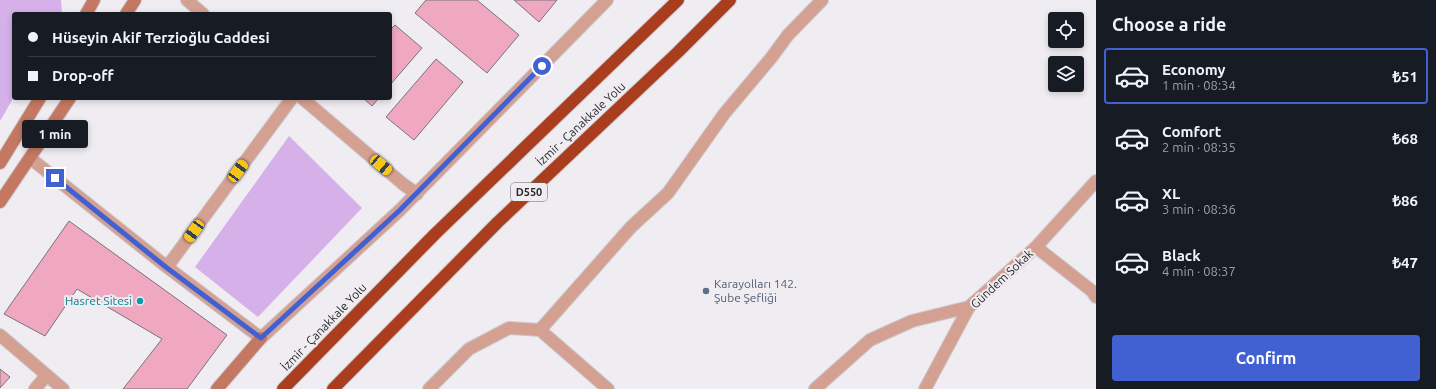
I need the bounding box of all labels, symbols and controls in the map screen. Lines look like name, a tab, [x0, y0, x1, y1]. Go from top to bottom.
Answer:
map controls	[1048, 12, 1084, 92]
button: locate	[1048, 12, 1084, 48]
text: Choose a ride	[1112, 14, 1226, 34]
text: Hüseyin Akif Terzioğlu Caddesi	[52, 29, 270, 46]
button: layers	[1048, 56, 1084, 92]
route start	[533, 57, 551, 75]
icon: car	[1114, 58, 1150, 94]
text: Economy	[1162, 61, 1226, 78]
text: Drop-off	[52, 67, 114, 84]
text: ₺51	[1392, 68, 1418, 85]
text: 1 min · 08:34	[1162, 78, 1236, 92]
street label: İzmir - Çanakkale Yolu	[534, 79, 628, 168]
callout: 1 min	[22, 120, 88, 148]
icon: car	[1114, 120, 1150, 156]
text: Comfort	[1162, 123, 1221, 140]
text: 1 min	[39, 127, 71, 141]
text: ₺68	[1392, 130, 1418, 147]
text: 2 min · 08:35	[1162, 140, 1236, 154]
car	[368, 153, 394, 177]
car	[226, 158, 250, 184]
route end	[46, 169, 64, 187]
icon: car	[1114, 182, 1150, 218]
road number: D550	[511, 183, 547, 201]
text: XL	[1162, 185, 1180, 202]
text: ₺86	[1392, 192, 1418, 209]
text: 3 min · 08:36	[1162, 202, 1236, 216]
car	[182, 218, 206, 244]
icon: car	[1114, 244, 1150, 280]
street label: Gündem Sokak	[968, 247, 1035, 311]
text: Black	[1162, 247, 1201, 264]
text: ₺47	[1392, 254, 1418, 271]
text: 4 min · 08:37	[1162, 264, 1236, 278]
place label: Karayolları 142. Şube Şefliği	[714, 277, 797, 304]
street label: İzmir - Çanakkale Yolu	[279, 280, 369, 373]
marker: Karayolları 142. Şube Şefliği	[701, 286, 711, 296]
place label: Hasret Sitesi	[65, 294, 132, 307]
marker: Hasret Sitesi	[135, 296, 145, 306]
button: Confirm	[1112, 335, 1420, 381]

